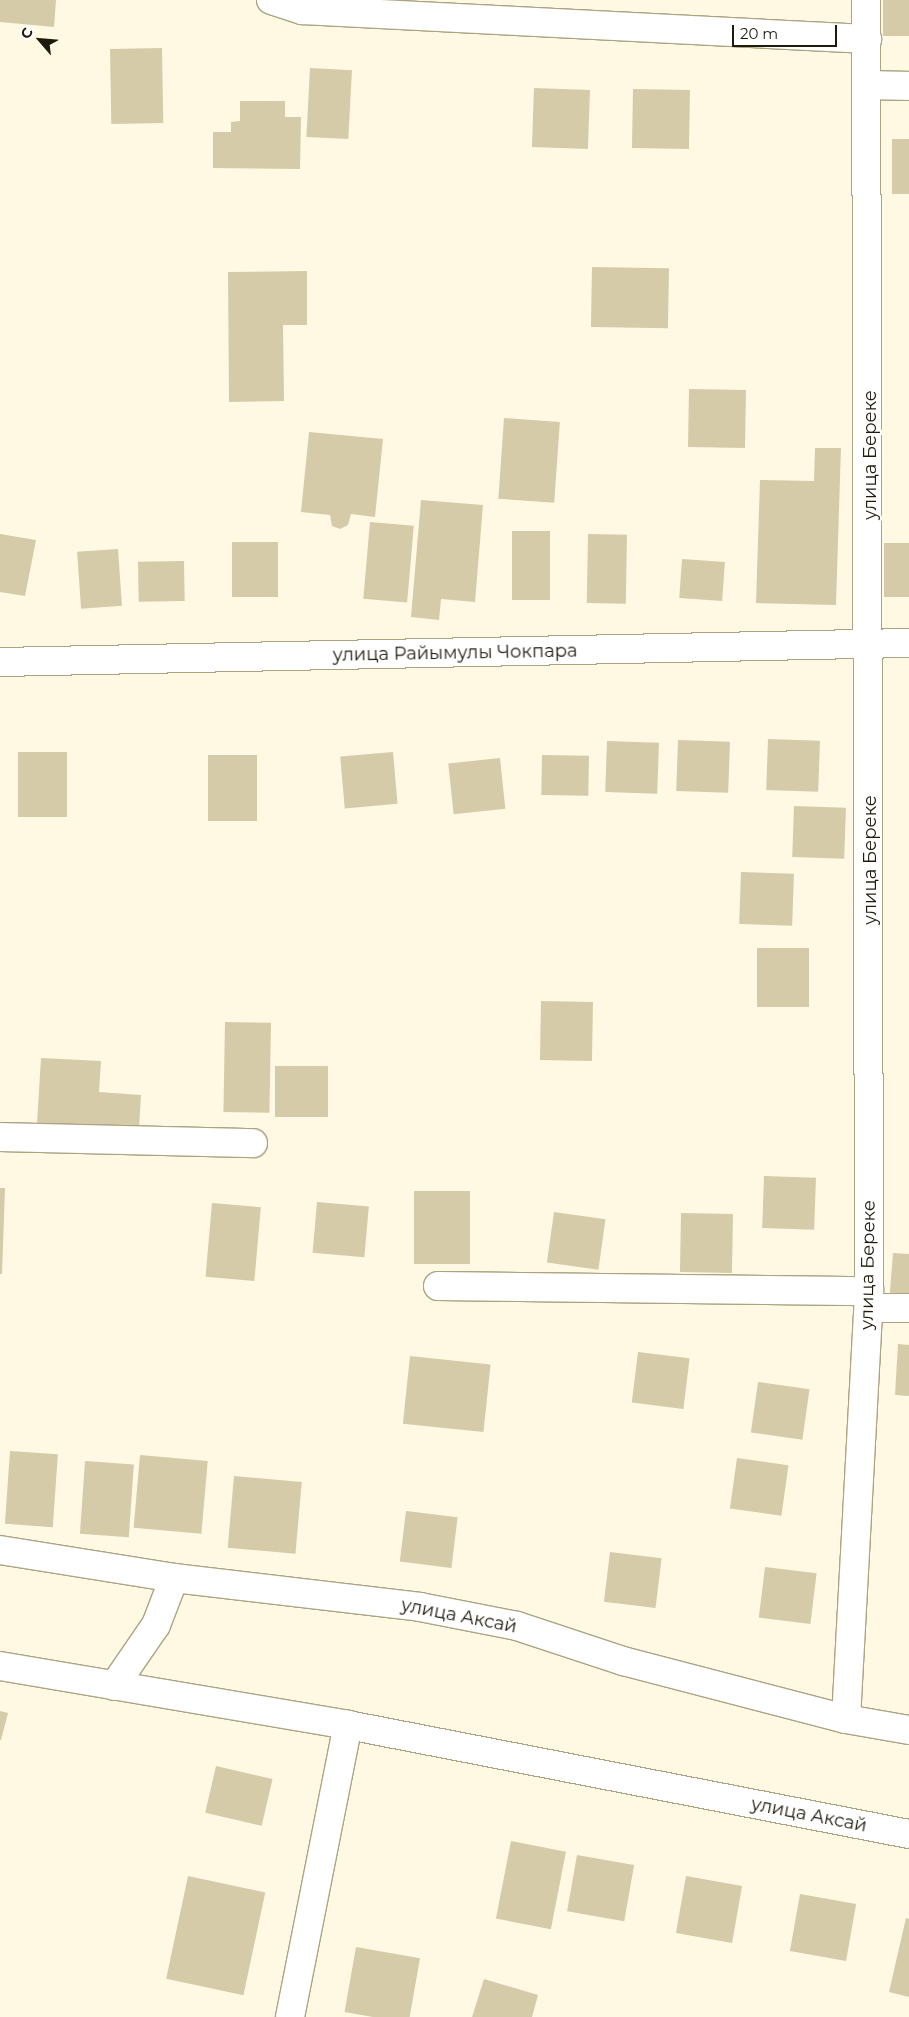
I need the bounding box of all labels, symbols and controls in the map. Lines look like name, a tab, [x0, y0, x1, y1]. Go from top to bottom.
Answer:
north arrow	[15, 15, 65, 65]
scale bar	[734, 15, 839, 47]
text: 20 m	[740, 24, 778, 43]
text: С	[16, 25, 37, 42]
street label: улица Береке	[859, 390, 881, 520]
street label: улица Райымулы Чокпара	[332, 640, 578, 666]
street label: улица Береке	[859, 795, 881, 925]
street label: улица Береке	[856, 1200, 880, 1330]
street label: улица Аксай	[399, 1594, 519, 1638]
street label: улица Аксай	[749, 1793, 869, 1837]

